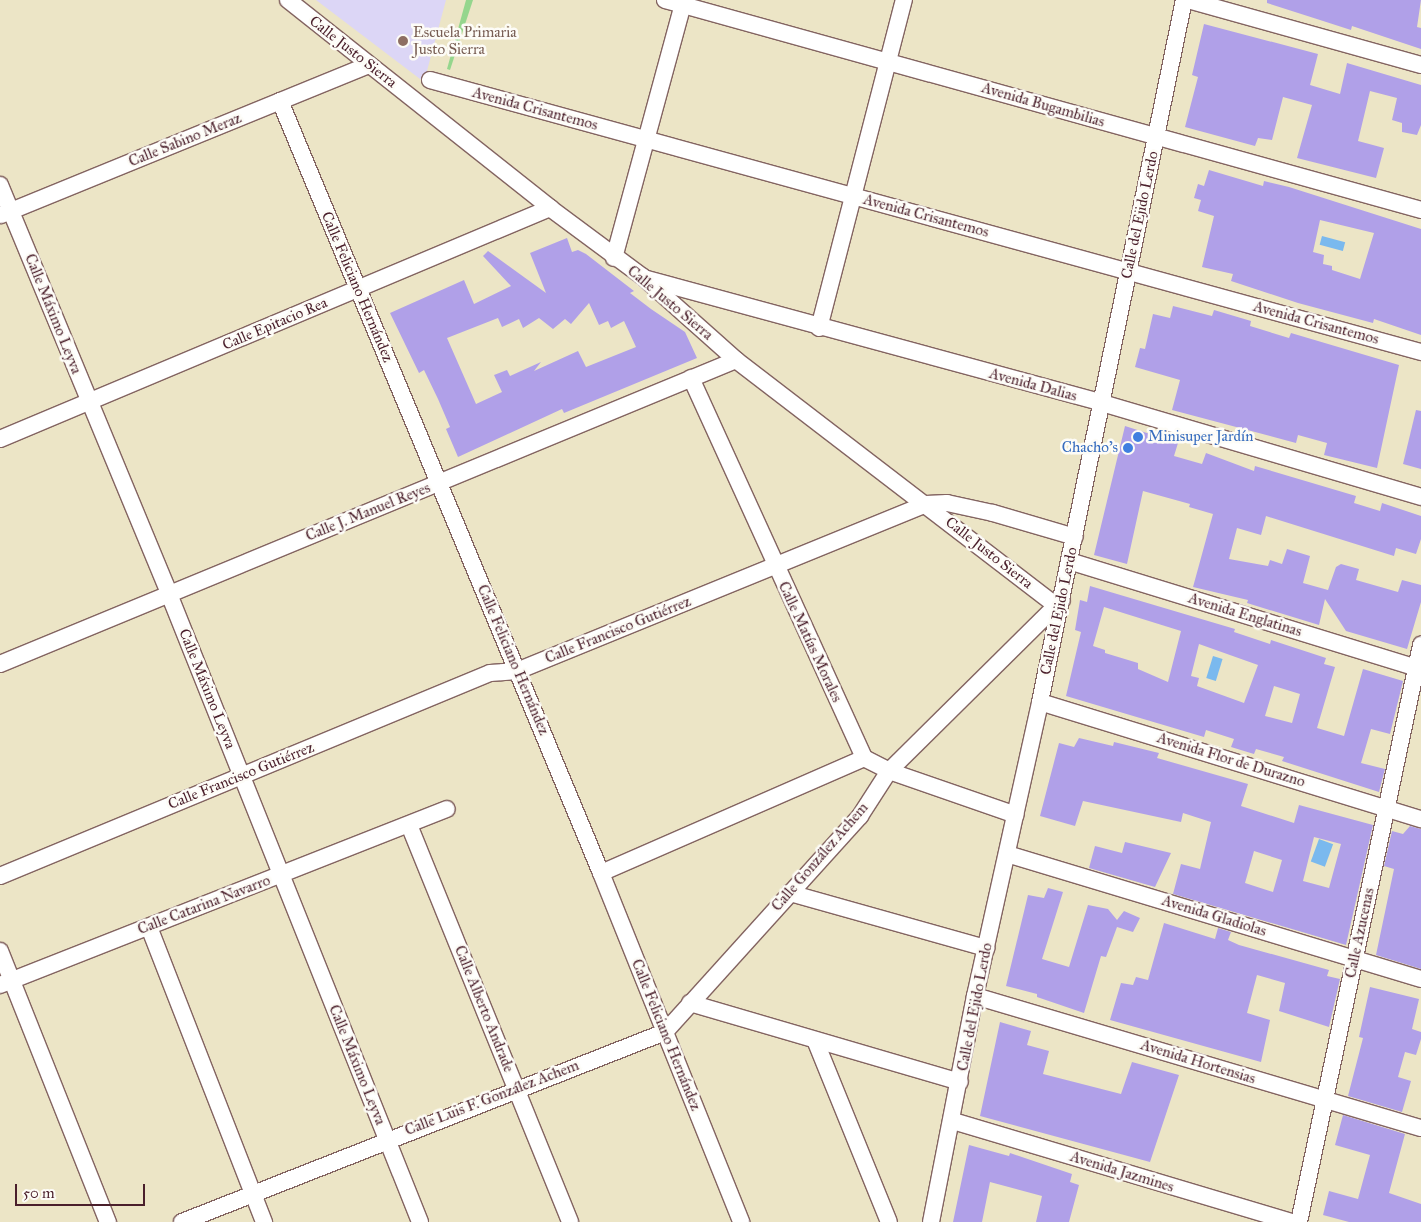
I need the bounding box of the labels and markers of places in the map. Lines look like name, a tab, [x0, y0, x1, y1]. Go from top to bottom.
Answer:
place label: Escuela Primaria Justo Sierra	[413, 23, 517, 58]
marker: Escuela Primaria Justo Sierra	[397, 35, 409, 47]
place label: Minisuper Jardín	[1148, 428, 1253, 446]
marker: Minisuper Jardín	[1132, 431, 1144, 443]
place label: Chacho's	[1062, 439, 1118, 457]
marker: Chacho's	[1122, 442, 1134, 454]

